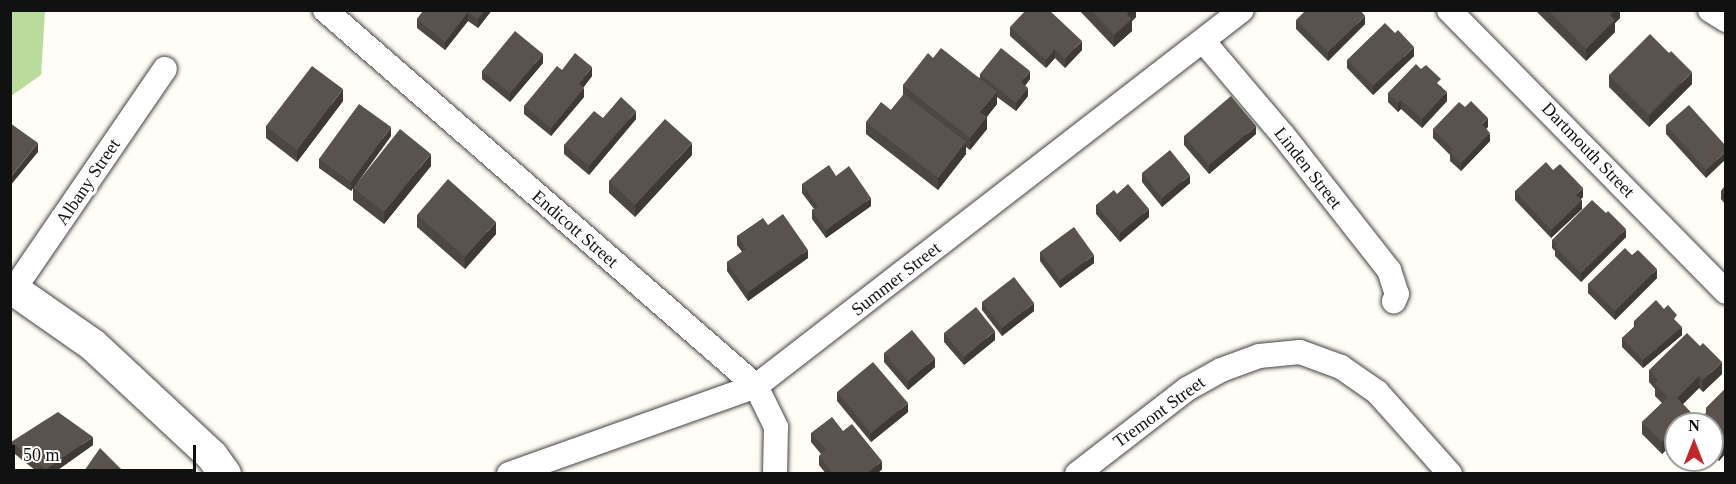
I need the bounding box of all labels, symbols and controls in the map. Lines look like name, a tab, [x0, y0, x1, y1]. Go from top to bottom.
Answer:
street label: Dartmouth Street	[1537, 98, 1639, 202]
street label: Linden Street	[1269, 123, 1347, 213]
street label: Albany Street	[51, 135, 125, 229]
street label: Endicott Street	[527, 186, 623, 272]
street label: Summer Street	[847, 237, 945, 321]
street label: Tremont Street	[1109, 372, 1209, 452]
north arrow	[1664, 412, 1724, 472]
text: N	[1688, 417, 1700, 434]
scale bar	[15, 433, 200, 471]
text: 50 m	[23, 445, 60, 465]

